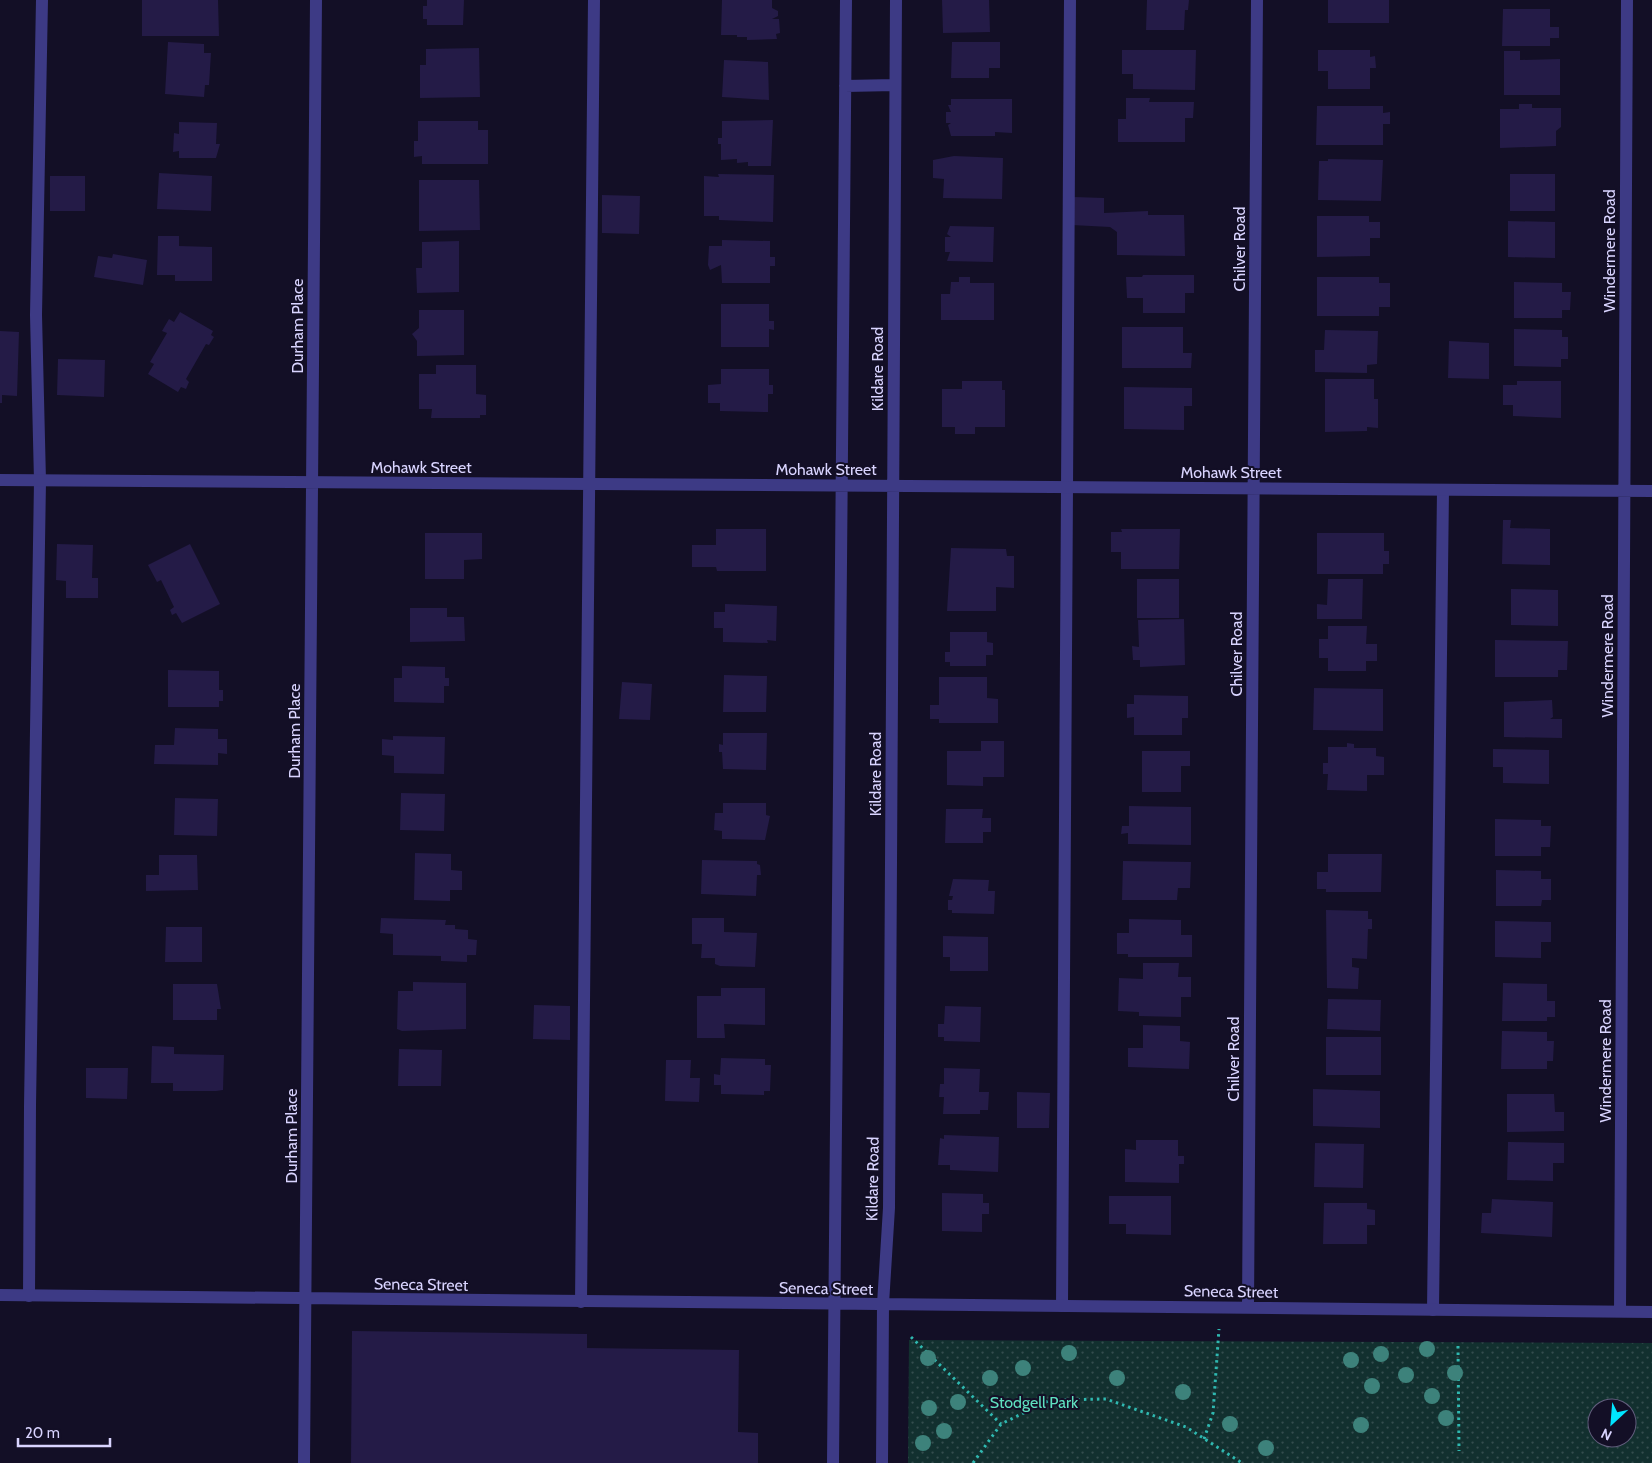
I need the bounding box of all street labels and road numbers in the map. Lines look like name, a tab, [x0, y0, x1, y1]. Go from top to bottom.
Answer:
street label: Windermere Road	[1600, 189, 1619, 313]
street label: Chilver Road	[1230, 207, 1249, 291]
street label: Durham Place	[288, 279, 307, 373]
street label: Kildare Road	[868, 327, 887, 411]
street label: Mohawk Street	[370, 458, 472, 477]
street label: Mohawk Street	[775, 460, 877, 479]
street label: Mohawk Street	[1180, 463, 1282, 482]
street label: Windermere Road	[1598, 594, 1617, 718]
street label: Chilver Road	[1227, 612, 1246, 696]
street label: Durham Place	[285, 684, 304, 778]
street label: Kildare Road	[866, 732, 885, 816]
street label: Windermere Road	[1596, 999, 1615, 1123]
street label: Chilver Road	[1224, 1017, 1243, 1101]
street label: Durham Place	[282, 1089, 301, 1183]
street label: Kildare Road	[862, 1137, 883, 1221]
street label: Seneca Street	[374, 1274, 469, 1295]
street label: Seneca Street	[779, 1278, 874, 1299]
street label: Seneca Street	[1184, 1281, 1279, 1302]

